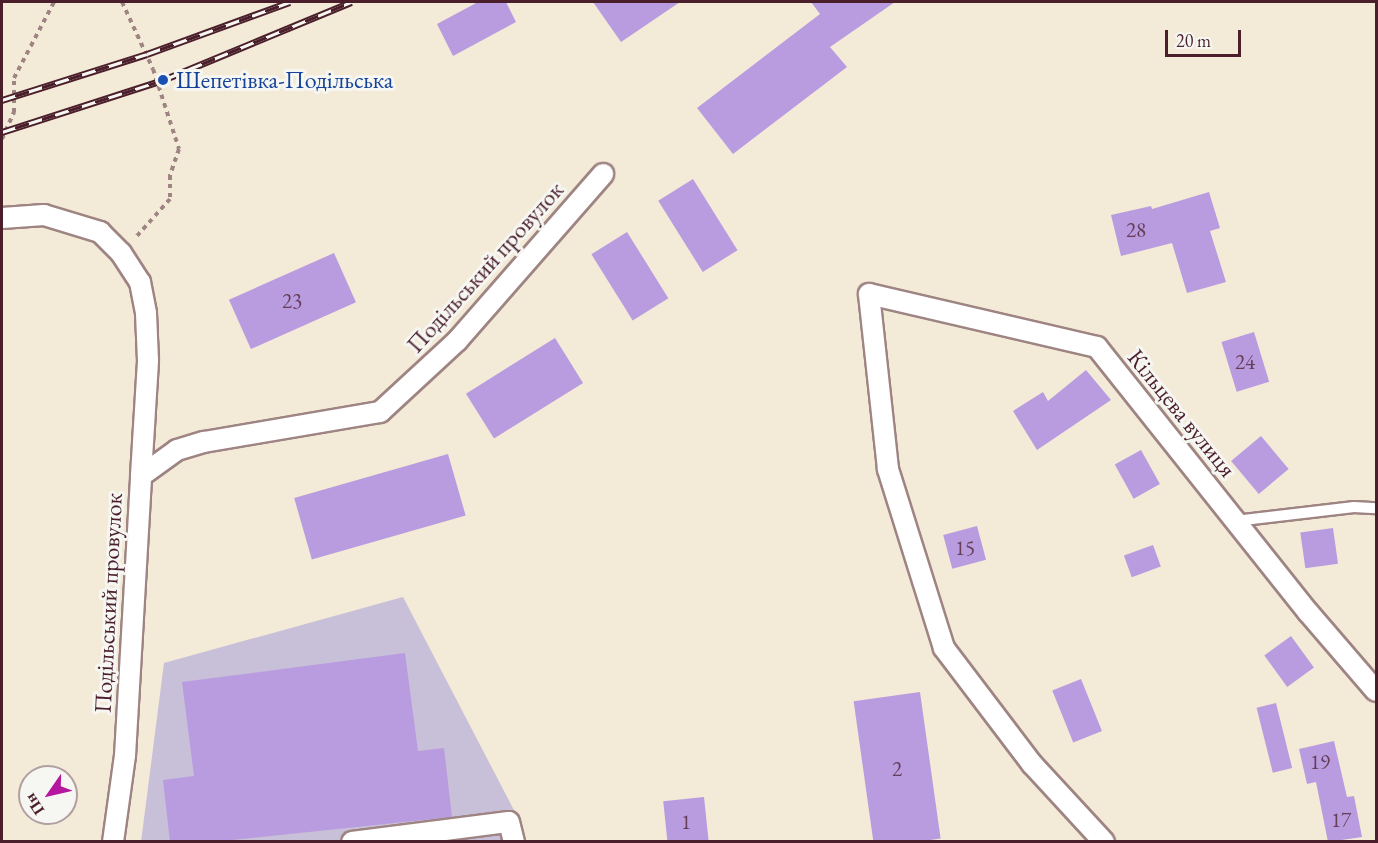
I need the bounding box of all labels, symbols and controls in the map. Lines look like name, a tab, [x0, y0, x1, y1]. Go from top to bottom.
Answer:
scale bar	[1168, 18, 1244, 56]
text: 20 m	[1176, 29, 1211, 52]
place label: Шепетівка-Подільська	[176, 66, 393, 94]
marker: Шепетівка-Подільська	[154, 71, 172, 89]
street label: Подільський провулок	[400, 175, 570, 359]
house number: 28	[1126, 217, 1146, 243]
house number: 23	[282, 288, 302, 314]
street label: Кільцева вулиця	[1122, 343, 1242, 483]
house number: 24	[1235, 349, 1255, 375]
street label: Подільський провулок	[88, 492, 128, 714]
house number: 15	[955, 535, 975, 561]
house number: 19	[1310, 749, 1330, 775]
house number: 2	[892, 756, 902, 782]
north arrow	[18, 765, 78, 825]
text: Пн	[19, 789, 49, 819]
house number: 17	[1331, 807, 1351, 833]
house number: 1	[681, 809, 691, 835]

